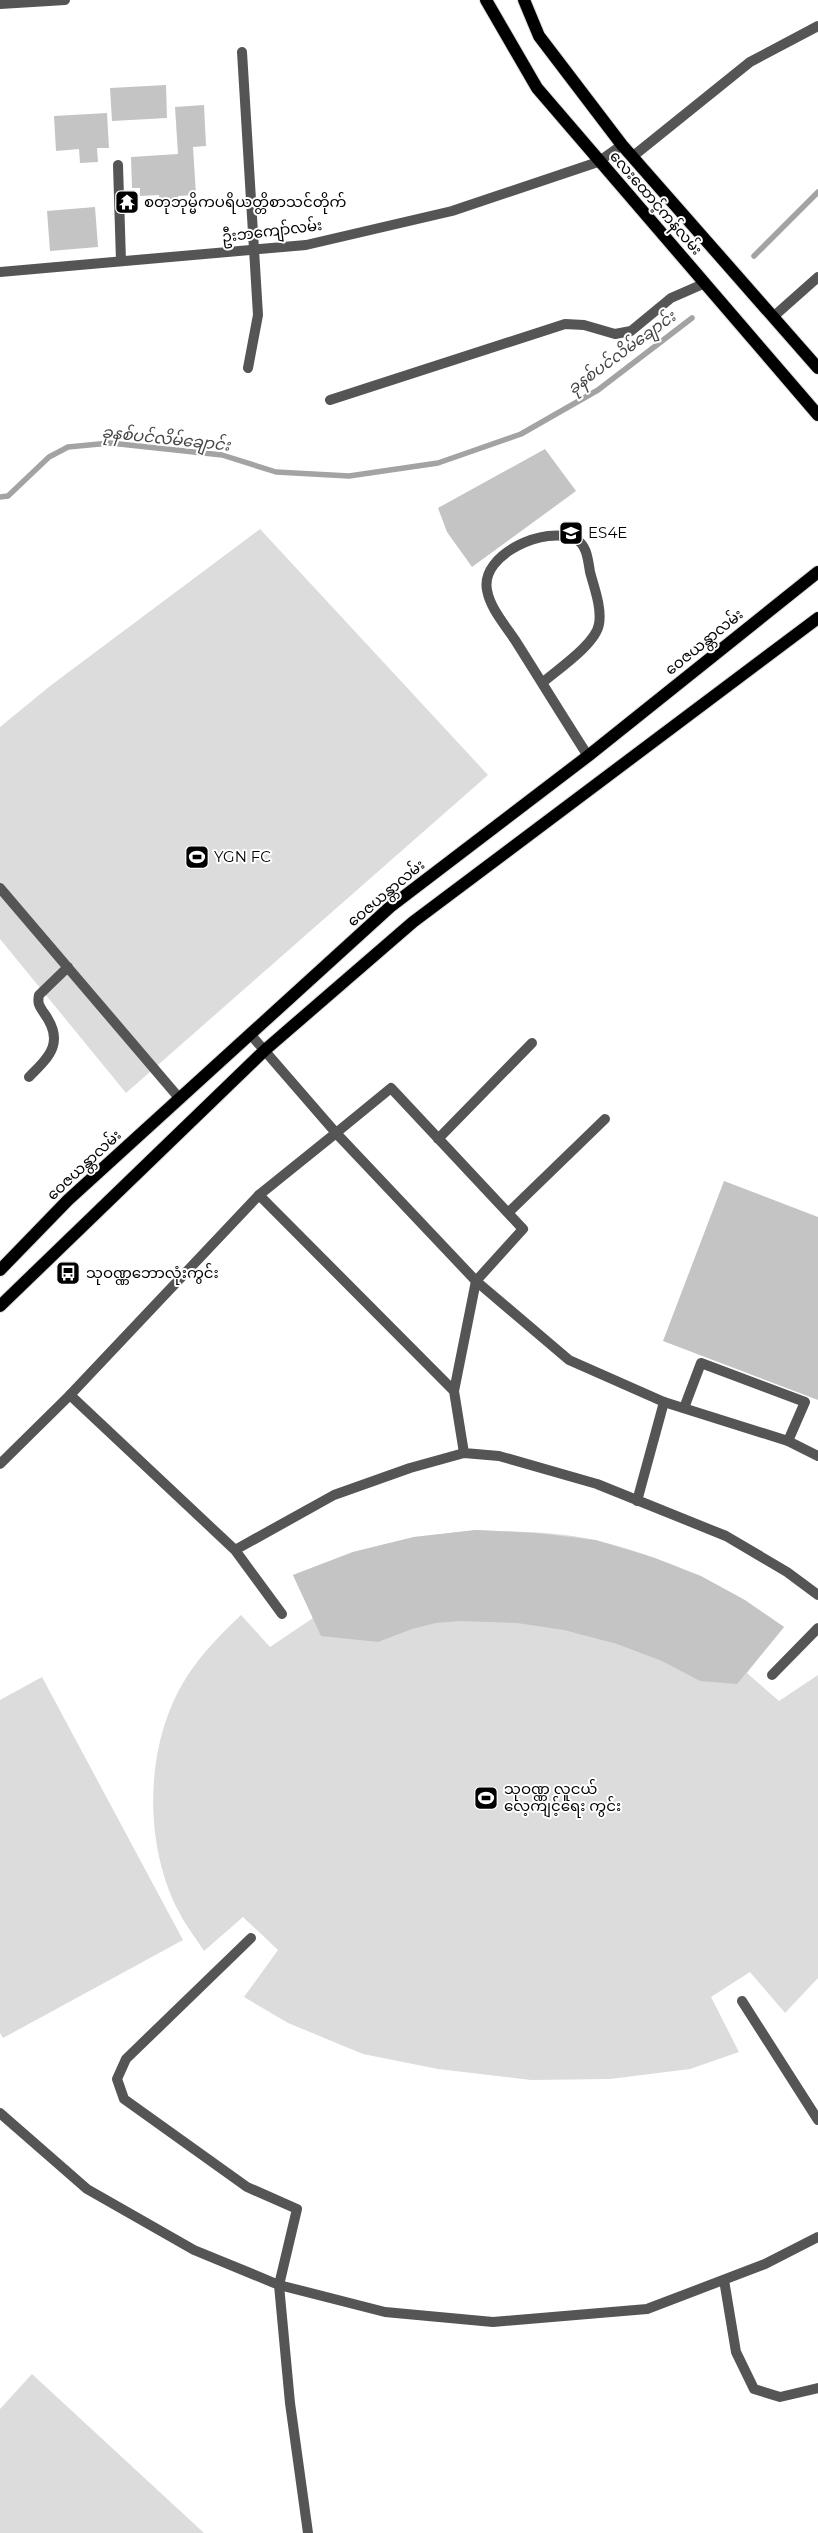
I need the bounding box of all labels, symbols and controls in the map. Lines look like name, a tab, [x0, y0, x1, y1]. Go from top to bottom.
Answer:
street label: လေးထောင့်ကန်လမ်း	[604, 147, 707, 261]
temple icon: စတုဘုမ္မိကပရိယတ္တိစာသင်တိုက်	[114, 189, 140, 215]
place label: စတုဘုမ္မိကပရိယတ္တိစာသင်တိုက်	[144, 192, 347, 214]
street label: ဦးဘကျော်လမ်း	[221, 215, 324, 249]
water label: ခုနစ်ပင်လိမ်ချောင်း	[562, 304, 683, 401]
water label: ခုနစ်ပင်လိမ်ချောင်း	[100, 420, 233, 459]
school or university icon: ES4E	[558, 520, 584, 546]
place label: ES4E	[588, 523, 627, 542]
street label: ဝေဇယန္တာလမ်း	[661, 604, 748, 681]
sports icon: YGN FC	[184, 844, 210, 870]
place label: YGN FC	[214, 847, 271, 866]
street label: ဝေဇယန္တာလမ်း	[343, 855, 430, 933]
street label: ဝေဇယန္တာလမ်း	[42, 1125, 127, 1206]
bus stop icon: သုဝဏ္ဏဘောလုံးကွင်း	[55, 1260, 81, 1286]
place label: သုဝဏ္ဏဘောလုံးကွင်း	[86, 1263, 219, 1285]
place label: သုဝဏ္ဏ လူငယ် လေ့ကျင့်ရေး ကွင်း	[504, 1779, 621, 1818]
sports icon: သုဝဏ္ဏ လူငယ် လေ့ကျင့်ရေး ကွင်း	[473, 1785, 499, 1811]

